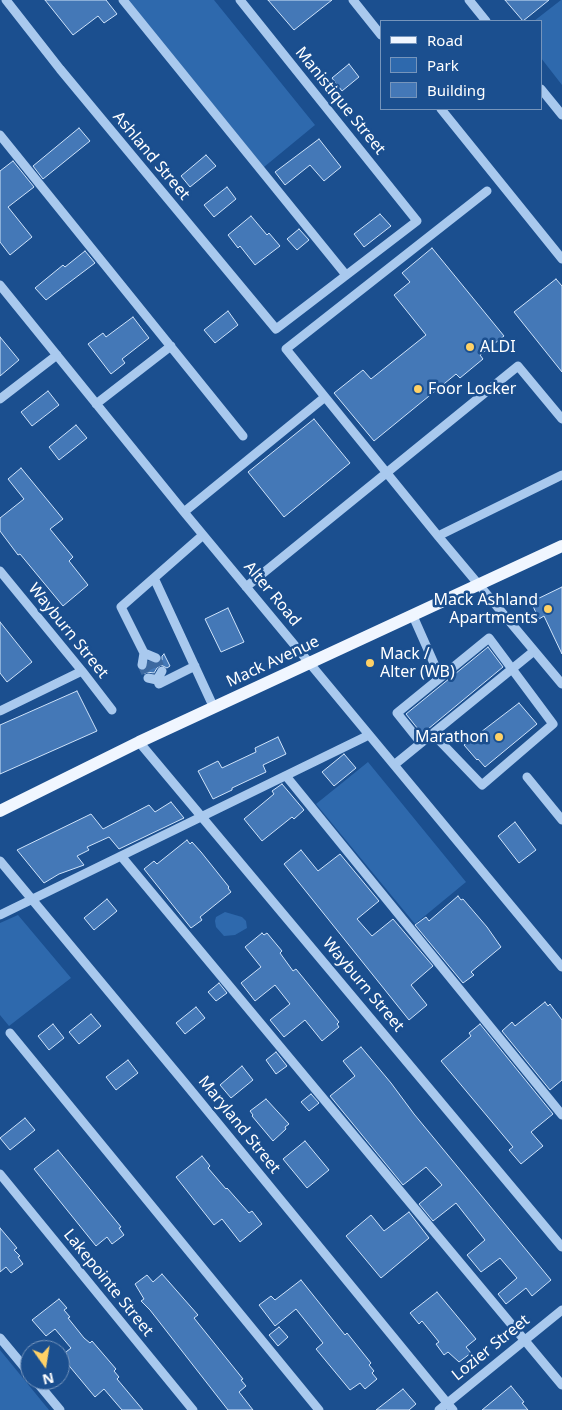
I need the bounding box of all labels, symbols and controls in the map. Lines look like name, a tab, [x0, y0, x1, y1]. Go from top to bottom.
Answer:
legend	[380, 20, 542, 110]
text: Road	[427, 30, 463, 50]
street label: Manistique Street	[291, 43, 389, 159]
text: Park	[427, 55, 459, 75]
text: Building	[427, 80, 485, 100]
street label: Ashland Street	[108, 108, 194, 204]
place label: ALDI	[480, 337, 516, 357]
marker: ALDI	[464, 341, 476, 353]
place label: Foor Locker	[428, 379, 516, 399]
marker: Foor Locker	[412, 383, 424, 395]
street label: Alter Road	[239, 558, 305, 630]
street label: Wayburn Street	[24, 580, 112, 682]
place label: Mack Ashland Apartments	[434, 590, 538, 628]
marker: Mack Ashland Apartments	[542, 603, 554, 615]
street label: Mack Avenue	[224, 632, 322, 692]
place label: Mack / Alter (WB)	[380, 644, 455, 682]
marker: Mack / Alter (WB)	[364, 657, 376, 669]
place label: Marathon	[415, 727, 489, 747]
marker: Marathon	[493, 731, 505, 743]
street label: Wayburn Street	[318, 934, 408, 1036]
street label: Maryland Street	[194, 1072, 284, 1178]
street label: Lakepointe Street	[59, 1226, 157, 1340]
street label: Lozier Street	[448, 1311, 534, 1385]
north arrow	[20, 1340, 70, 1390]
text: N	[41, 1369, 56, 1390]

